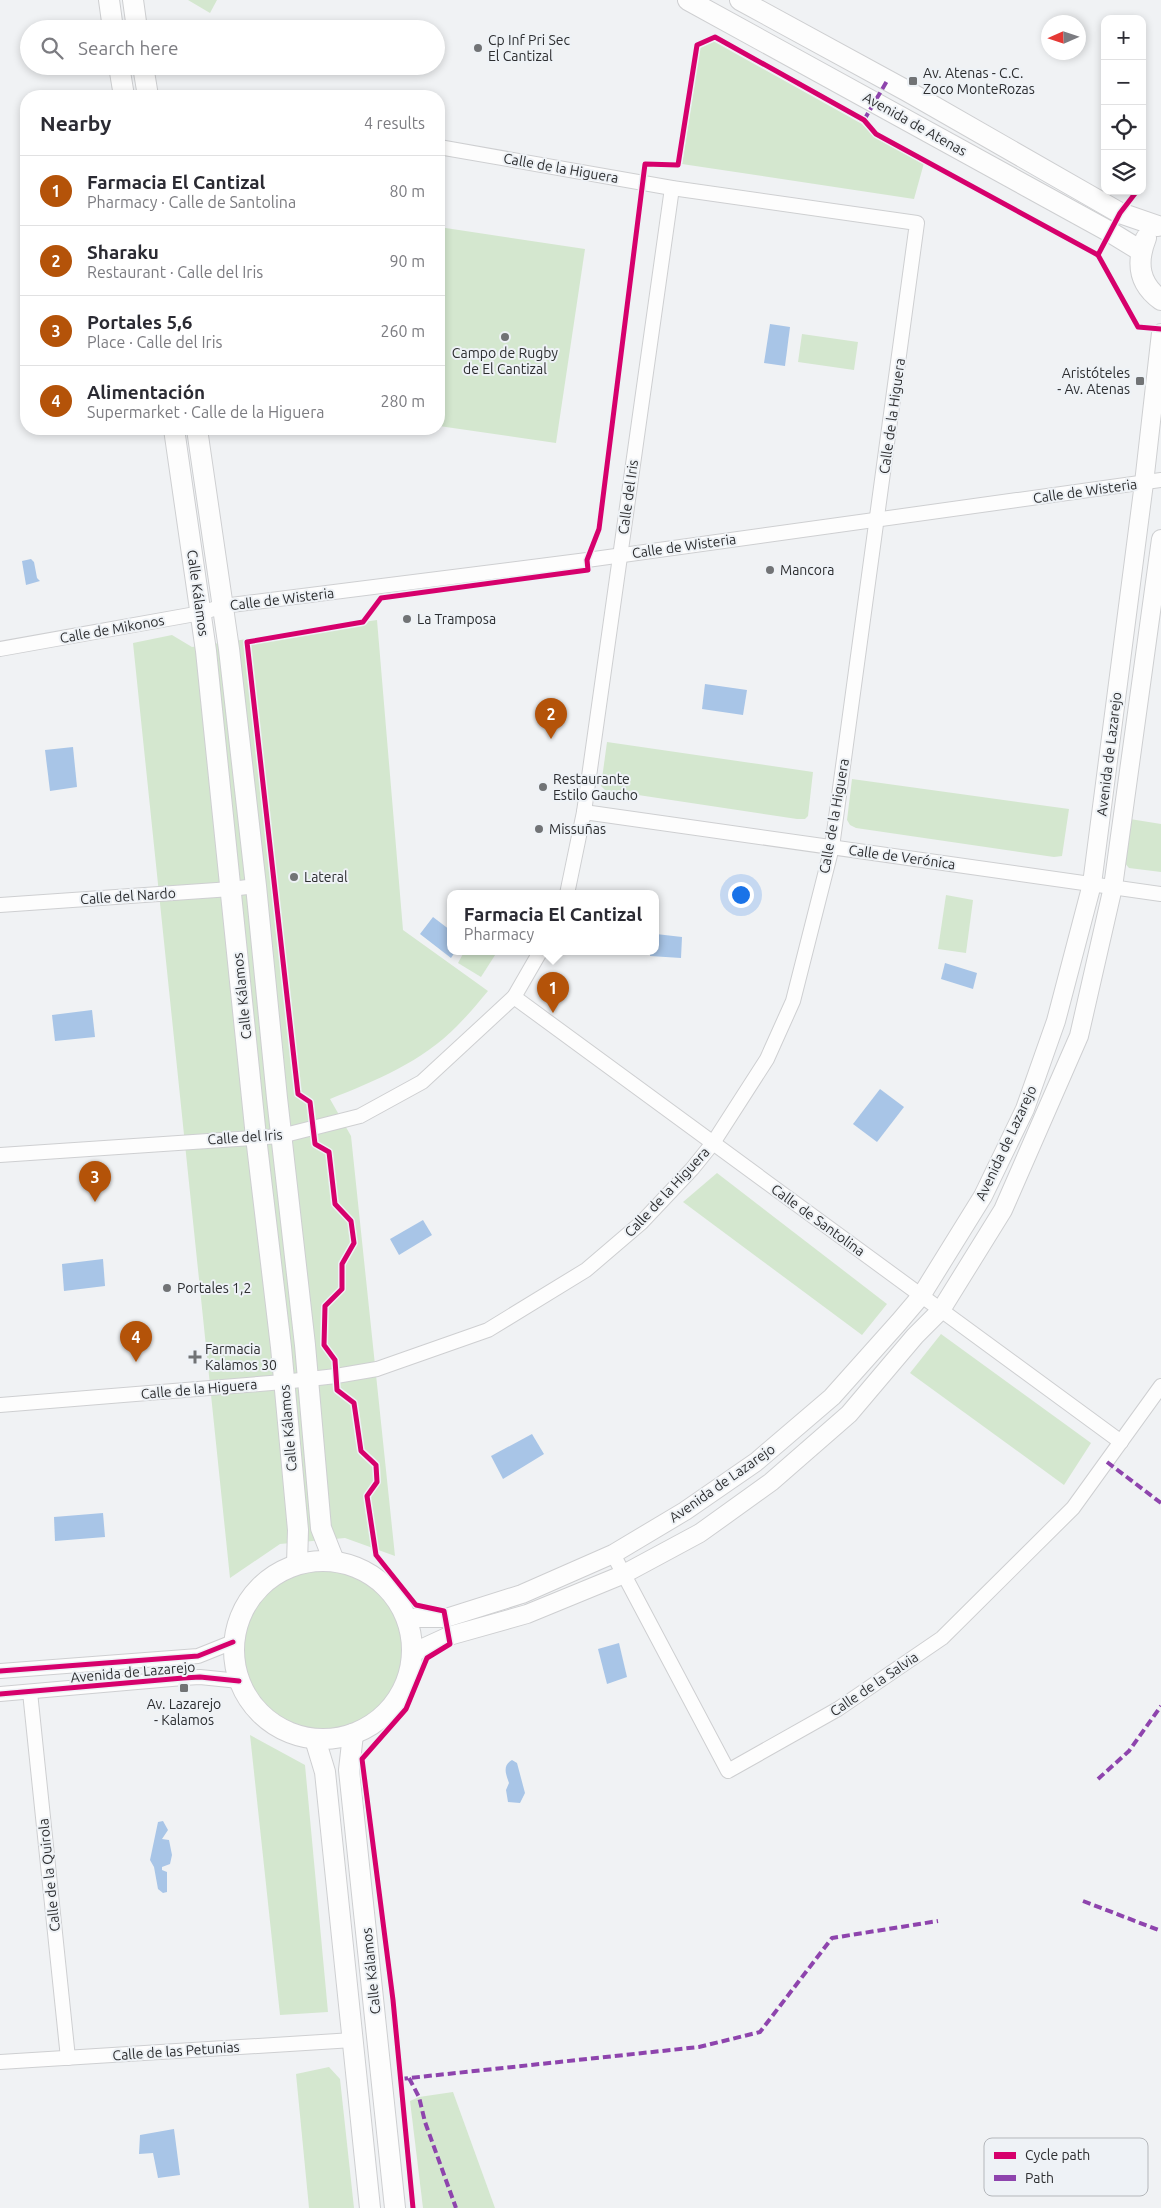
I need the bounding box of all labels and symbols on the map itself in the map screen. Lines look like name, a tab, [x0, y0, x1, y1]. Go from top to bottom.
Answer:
north arrow	[1041, 15, 1086, 60]
place label: Cp Inf Pri Sec El Cantizal	[488, 32, 570, 64]
marker: Cp Inf Pri Sec El Cantizal	[472, 42, 484, 54]
place label: Av. Atenas - C.C. Zoco MonteRozas	[923, 65, 1035, 97]
marker: Av. Atenas - C.C. Zoco MonteRozas	[907, 75, 919, 87]
street label: Avenida de Atenas	[860, 89, 970, 159]
street label: Calle de la Higuera	[502, 150, 620, 186]
marker: Campo de Rugby de El Cantizal	[499, 331, 511, 343]
place label: Campo de Rugby de El Cantizal	[452, 345, 558, 377]
street label: Calle de la Higuera	[876, 357, 908, 475]
place label: Aristóteles - Av. Atenas	[1057, 365, 1130, 397]
marker: Aristóteles - Av. Atenas	[1134, 375, 1146, 387]
street label: Calle del Iris	[615, 459, 641, 535]
street label: Calle de Wisteria	[1032, 476, 1138, 506]
street label: Calle de Wisteria	[631, 531, 737, 561]
street label: Calle Kálamos	[184, 549, 212, 637]
place label: Mancora	[780, 562, 835, 578]
marker: Mancora	[764, 564, 776, 576]
street label: Calle de Wisteria	[229, 585, 335, 613]
place label: La Tramposa	[417, 611, 496, 627]
street label: Calle de Mikonos	[58, 612, 166, 646]
marker: La Tramposa	[401, 613, 413, 625]
street label: Avenida de Lazarejo	[1093, 691, 1125, 817]
pin: 2	[535, 698, 567, 739]
street label: Calle de la Higuera	[816, 757, 852, 875]
place label: Restaurante Estilo Gaucho	[553, 771, 638, 803]
marker: Restaurante Estilo Gaucho	[537, 781, 549, 793]
place label: Missuñas	[549, 821, 606, 837]
marker: Missuñas	[533, 823, 545, 835]
street label: Calle de Verónica	[847, 842, 957, 872]
place label: Lateral	[304, 869, 348, 885]
marker: Lateral	[288, 871, 300, 883]
your location	[728, 882, 754, 908]
street label: Calle del Nardo	[80, 885, 176, 907]
street label: Calle Kálamos	[229, 952, 255, 1040]
pin: 1	[537, 972, 569, 1013]
street label: Avenida de Lazarejo	[972, 1083, 1040, 1203]
street label: Calle del Iris	[207, 1126, 283, 1148]
street label: Calle de la Higuera	[621, 1144, 713, 1240]
pin: 3	[79, 1161, 111, 1202]
street label: Calle de Santolina	[768, 1181, 868, 1259]
place label: Portales 1,2	[177, 1280, 251, 1296]
marker: Portales 1,2	[161, 1282, 173, 1294]
pin: 4	[120, 1321, 152, 1362]
place label: Farmacia Kalamos 30	[205, 1341, 277, 1373]
marker: Farmacia Kalamos 30	[189, 1351, 201, 1363]
street label: Calle de la Higuera	[140, 1376, 258, 1402]
street label: Calle Kálamos	[276, 1384, 300, 1472]
street label: Avenida de Lazarejo	[666, 1441, 778, 1525]
street label: Calle de la Salvia	[827, 1649, 921, 1719]
street label: Avenida de Lazarejo	[70, 1659, 196, 1685]
marker: Av. Lazarejo - Kalamos	[178, 1682, 190, 1694]
place label: Av. Lazarejo - Kalamos	[147, 1696, 221, 1728]
street label: Calle de la Quirola	[35, 1818, 63, 1932]
street label: Calle Kálamos	[358, 1927, 384, 2015]
street label: Calle de las Petunias	[112, 2039, 240, 2063]
legend	[984, 2138, 1148, 2196]
text: Cycle path	[1025, 2147, 1090, 2163]
text: Path	[1025, 2170, 1054, 2186]

